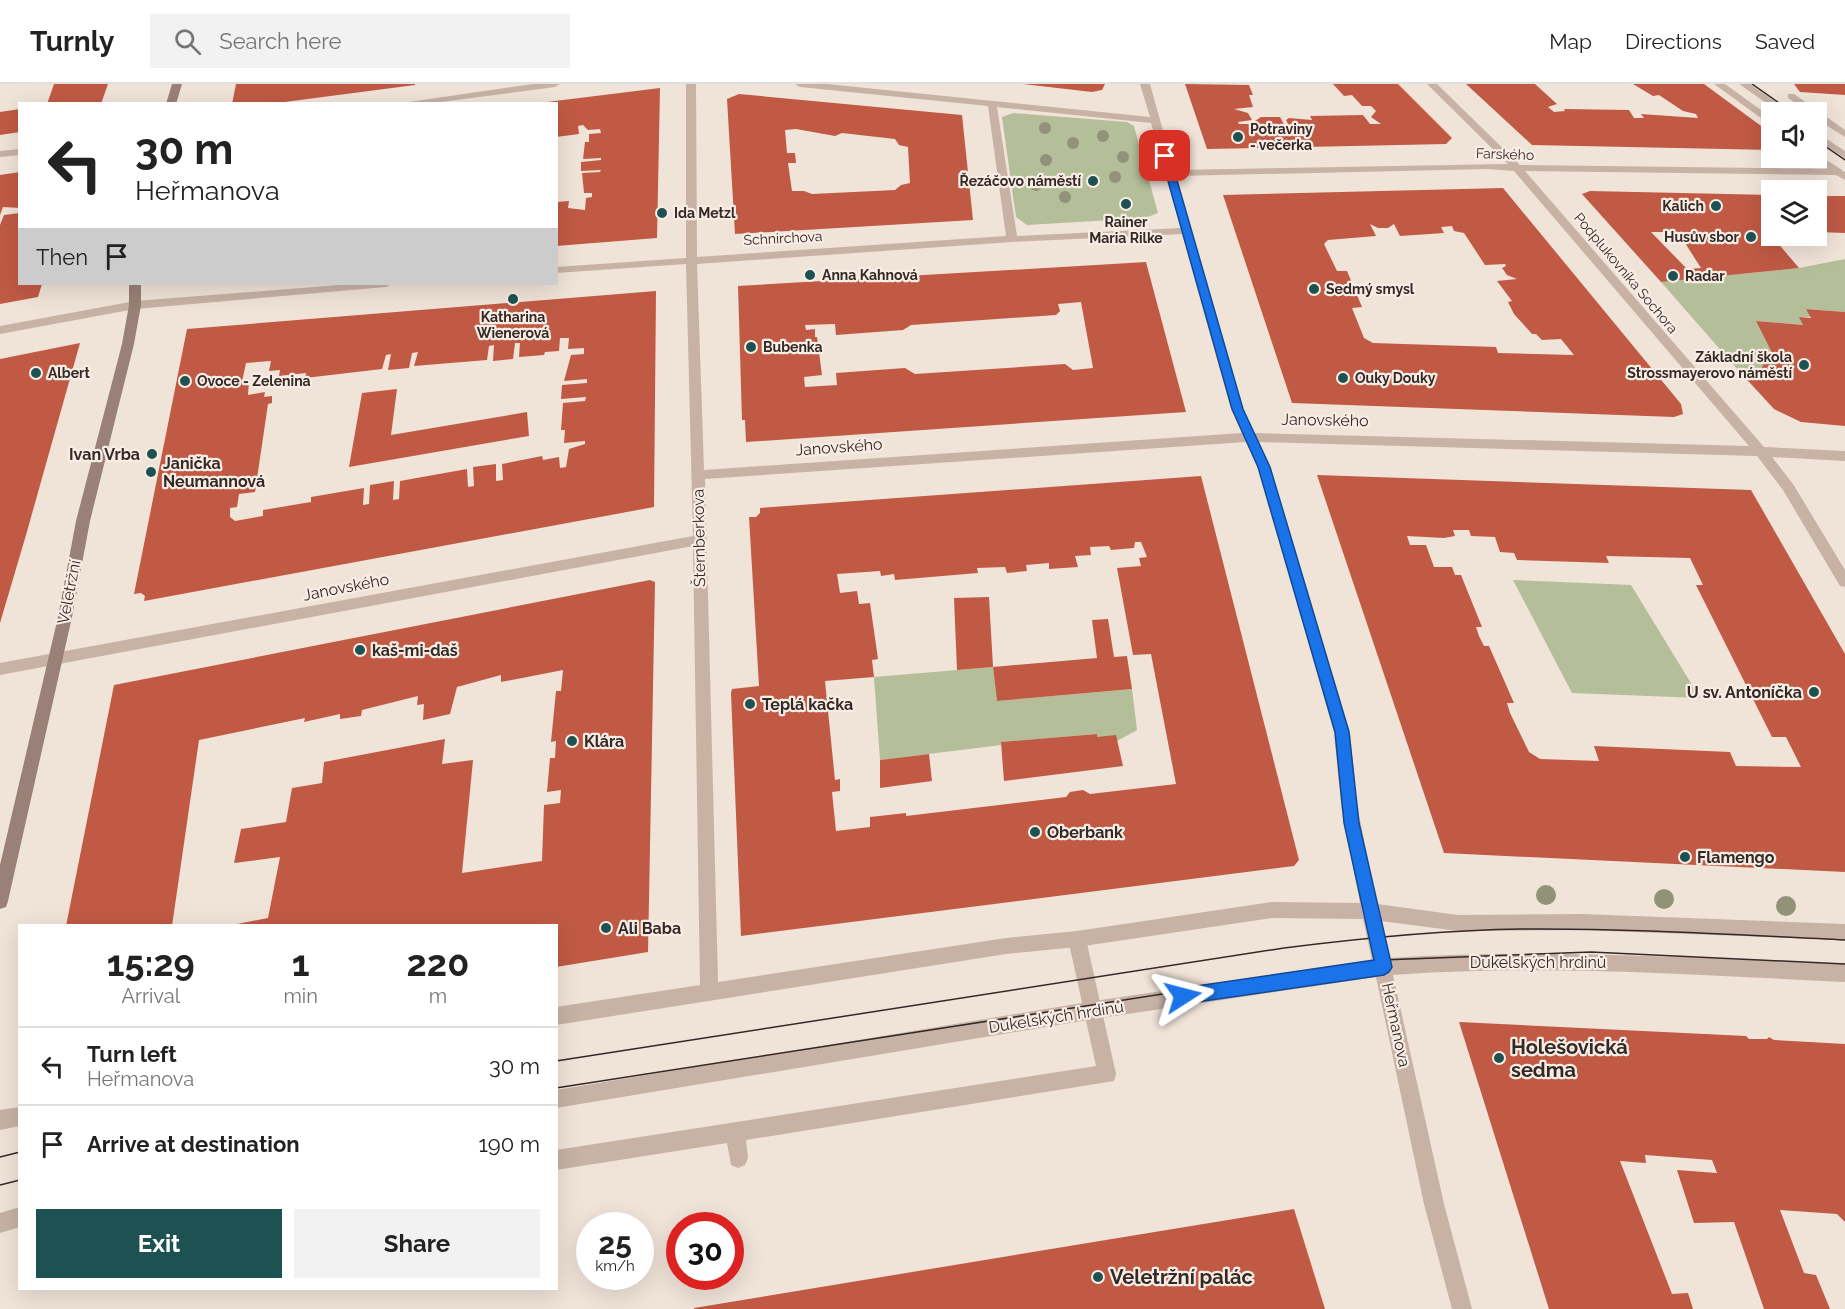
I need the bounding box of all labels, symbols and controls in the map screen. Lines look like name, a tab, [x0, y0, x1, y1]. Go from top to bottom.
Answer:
search box	[150, 14, 570, 68]
text: Turnly	[30, 25, 114, 58]
icon: search	[171, 25, 204, 58]
text: Search here	[219, 28, 341, 54]
text: Map	[1549, 29, 1592, 54]
text: Directions	[1625, 29, 1722, 54]
text: Saved	[1755, 29, 1815, 54]
map controls	[1761, 102, 1827, 246]
button: sound	[1761, 102, 1827, 168]
place label: Potraviny - večerka	[1250, 121, 1313, 153]
text: 30 m	[135, 125, 233, 174]
icon: left	[36, 126, 114, 204]
pin	[1139, 130, 1190, 181]
marker: Potraviny - večerka	[1231, 130, 1245, 144]
icon: arrive	[1148, 139, 1181, 172]
street label: Farského	[1476, 145, 1534, 163]
place label: Řezáčovo náměstí	[960, 172, 1081, 189]
marker: Řezáčovo náměstí	[1086, 174, 1100, 188]
text: Heřmanova	[135, 175, 280, 206]
button: layers	[1761, 180, 1827, 246]
marker: Rainer Maria Rilke	[1119, 197, 1133, 211]
place label: Kalich	[1662, 198, 1704, 214]
marker: Kalich	[1709, 199, 1723, 213]
place label: Ida Metzl	[674, 205, 736, 221]
marker: Ida Metzl	[655, 206, 669, 220]
street label: Podplukovníka Sochora	[1571, 210, 1681, 336]
place label: Rainer Maria Rilke	[1089, 214, 1163, 246]
street label: Schnirchova	[743, 228, 823, 248]
place label: Husův sbor	[1664, 229, 1740, 245]
marker: Husův sbor	[1744, 230, 1758, 244]
icon: arrive	[100, 240, 133, 273]
text: Then	[36, 244, 88, 270]
place label: Anna Kahnová	[822, 267, 918, 283]
marker: Anna Kahnová	[803, 268, 817, 282]
place label: Radar	[1685, 268, 1725, 284]
marker: Radar	[1666, 269, 1680, 283]
place label: Sedmý smysl	[1326, 281, 1415, 297]
marker: Sedmý smysl	[1307, 282, 1321, 296]
marker: Katharina Wienerová	[506, 292, 520, 306]
place label: Katharina Wienerová	[477, 309, 549, 341]
place label: Bubenka	[763, 339, 823, 355]
marker: Bubenka	[744, 340, 758, 354]
place label: Základní škola Strossmayerovo náměstí	[1627, 349, 1792, 381]
marker: Základní škola Strossmayerovo náměstí	[1797, 358, 1811, 372]
place label: Albert	[48, 365, 90, 381]
marker: Albert	[29, 366, 43, 380]
place label: Ouky Douky	[1355, 370, 1436, 386]
marker: Ouky Douky	[1336, 371, 1350, 385]
place label: Ovoce - Zelenina	[197, 373, 311, 389]
marker: Ovoce - Zelenina	[178, 374, 192, 388]
street label: Janovského	[1281, 410, 1369, 430]
street label: Janovského	[795, 434, 883, 460]
place label: Ivan Vrba	[69, 445, 140, 464]
marker: Ivan Vrba	[145, 447, 159, 461]
place label: Janička Neumannová	[163, 454, 265, 491]
marker: Janička Neumannová	[144, 465, 158, 479]
street label: Šternberkova	[688, 489, 709, 587]
street label: Veletržní	[54, 558, 85, 625]
street label: Janovského	[301, 569, 391, 605]
place label: kaš-mi-daš	[372, 641, 458, 660]
marker: kaš-mi-daš	[353, 643, 367, 657]
place label: U sv. Antoníčka	[1687, 683, 1802, 702]
marker: U sv. Antoníčka	[1807, 685, 1821, 699]
place label: Teplá kačka	[762, 695, 853, 714]
marker: Teplá kačka	[743, 697, 757, 711]
place label: Klára	[584, 732, 624, 751]
marker: Klára	[565, 734, 579, 748]
place label: Oberbank	[1047, 823, 1123, 842]
marker: Oberbank	[1028, 825, 1042, 839]
place label: Flamengo	[1697, 848, 1775, 867]
marker: Flamengo	[1678, 850, 1692, 864]
place label: Ali Baba	[618, 919, 681, 938]
marker: Ali Baba	[599, 921, 613, 935]
text: 15:29	[107, 942, 195, 984]
text: 1	[292, 942, 310, 984]
text: 220	[407, 942, 469, 984]
street label: Dukelských hrdinů	[1470, 953, 1606, 972]
position arrow	[1151, 964, 1215, 1028]
street label: Heřmanova	[1378, 981, 1414, 1069]
text: Arrival	[121, 984, 180, 1008]
text: min	[283, 984, 318, 1008]
text: m	[429, 984, 447, 1008]
street label: Dukelských hrdinů	[987, 997, 1125, 1037]
place label: Holešovická sedma	[1511, 1035, 1628, 1082]
text: Turn left	[87, 1041, 177, 1067]
icon: left	[36, 1050, 69, 1083]
marker: Holešovická sedma	[1492, 1051, 1506, 1065]
text: 30 m	[489, 1053, 540, 1079]
text: Heřmanova	[87, 1067, 194, 1091]
icon: arrive	[36, 1128, 69, 1161]
text: Arrive at destination	[87, 1131, 300, 1157]
text: 190 m	[478, 1131, 540, 1157]
button: Exit	[36, 1209, 282, 1278]
button: Share	[294, 1209, 540, 1278]
speed limit sign: 30	[666, 1212, 744, 1290]
text: 25	[598, 1226, 632, 1261]
text: km/h	[595, 1257, 635, 1275]
place label: Veletržní palác	[1110, 1265, 1253, 1289]
marker: Veletržní palác	[1091, 1270, 1105, 1284]

